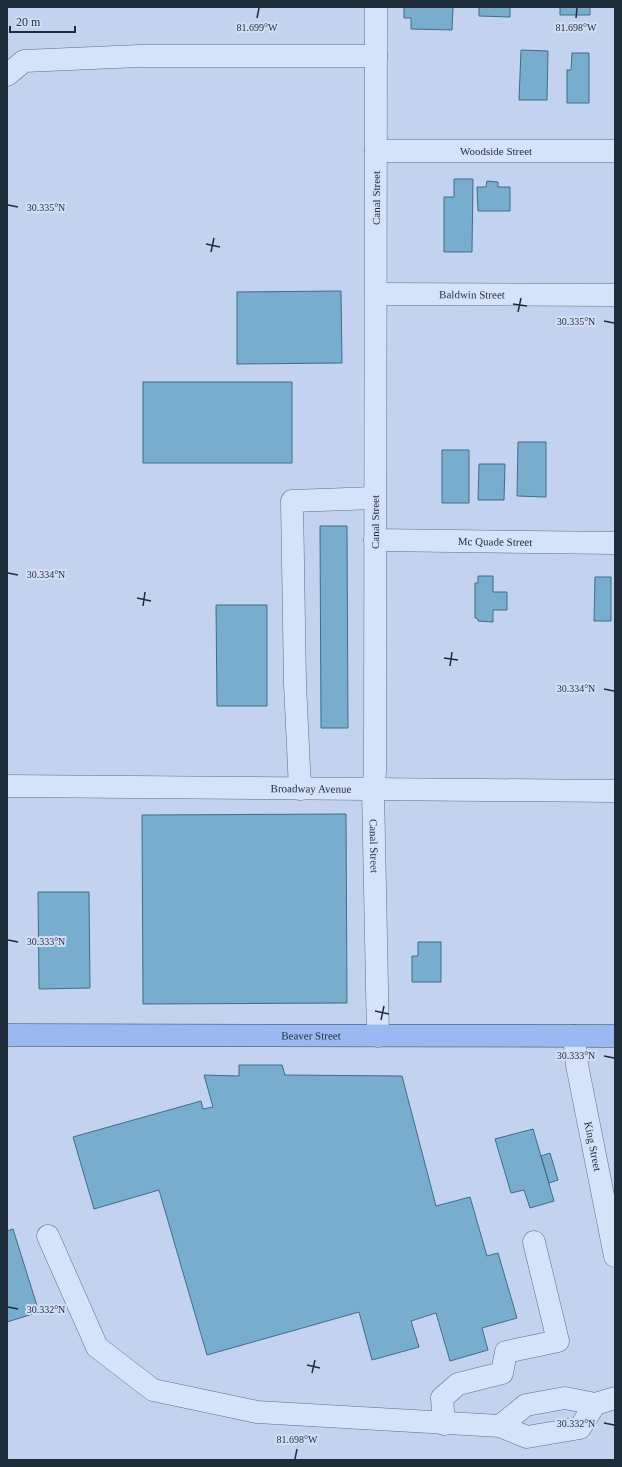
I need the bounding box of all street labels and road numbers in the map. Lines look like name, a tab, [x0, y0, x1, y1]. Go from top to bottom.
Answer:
street label: Woodside Street	[460, 145, 532, 157]
street label: Canal Street	[370, 171, 382, 225]
street label: Baldwin Street	[439, 288, 505, 301]
street label: Canal Street	[369, 495, 381, 549]
street label: Mc Quade Street	[458, 535, 532, 548]
street label: Broadway Avenue	[271, 782, 352, 795]
street label: Canal Street	[368, 819, 381, 873]
street label: Beaver Street	[281, 1029, 341, 1042]
street label: King Street	[582, 1120, 604, 1172]

